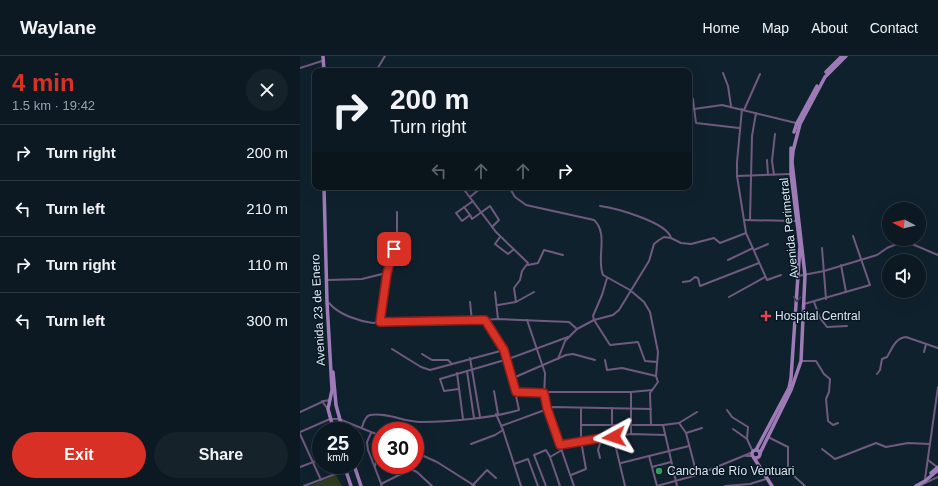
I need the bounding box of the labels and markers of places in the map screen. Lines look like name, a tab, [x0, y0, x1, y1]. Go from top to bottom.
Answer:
pin	[377, 232, 411, 266]
place label: Hospital Central	[775, 309, 860, 323]
marker: Hospital Central	[760, 310, 772, 322]
place label: Cancha de Río Ventuari	[667, 464, 794, 478]
marker: Cancha de Río Ventuari	[654, 466, 664, 476]

